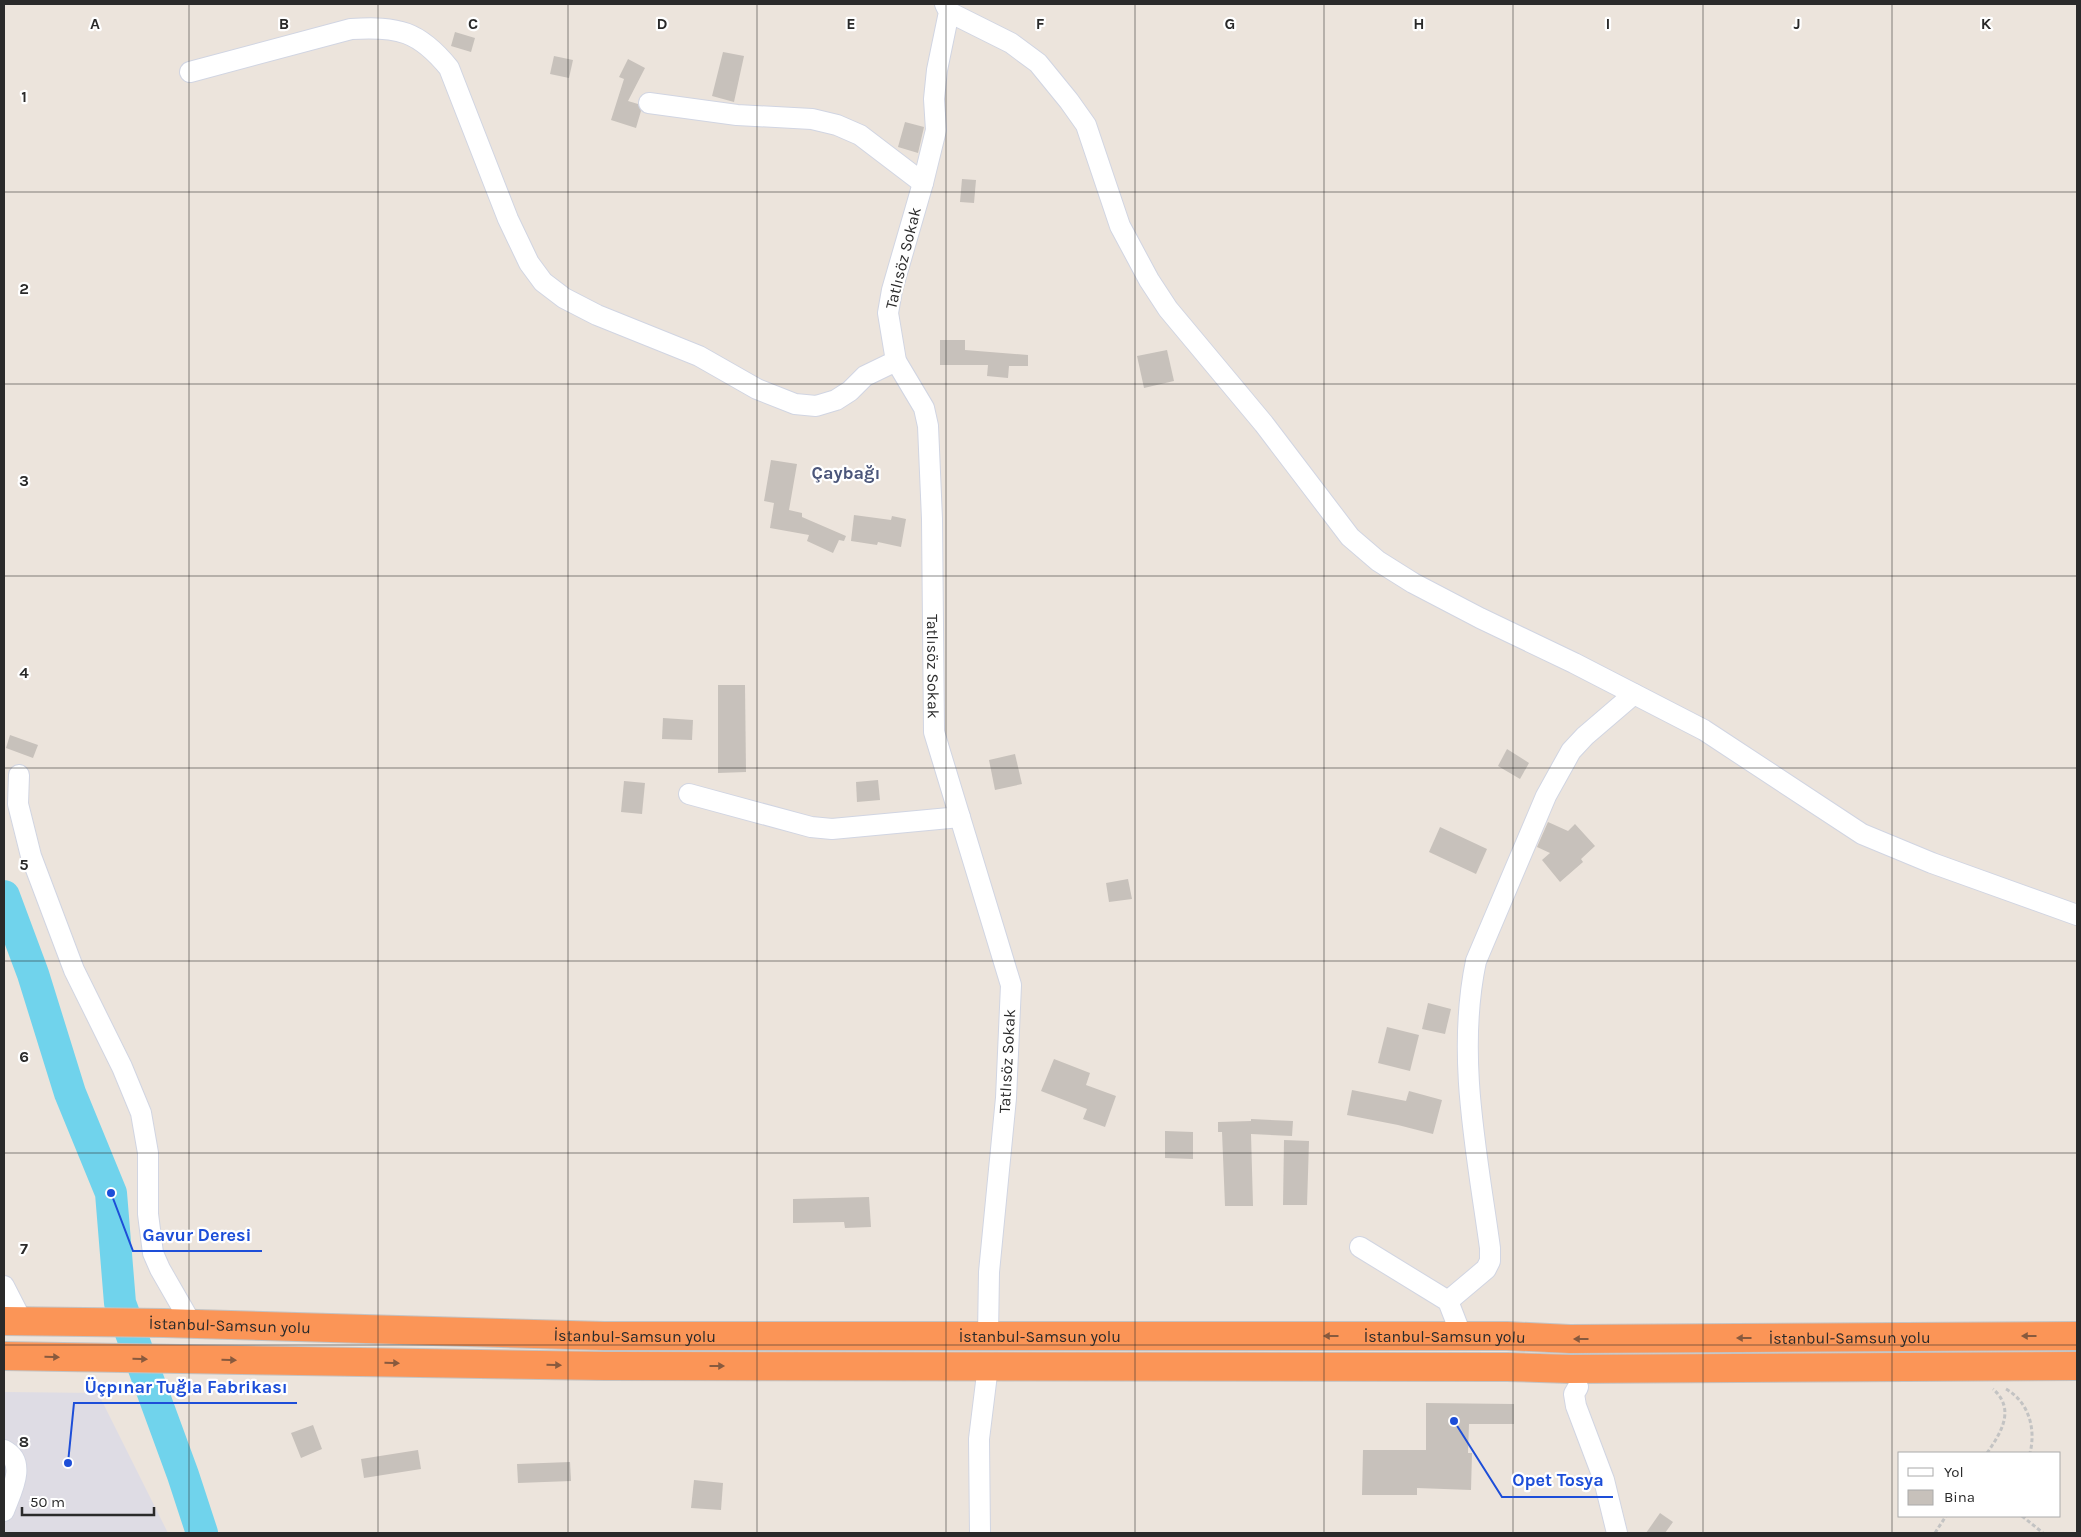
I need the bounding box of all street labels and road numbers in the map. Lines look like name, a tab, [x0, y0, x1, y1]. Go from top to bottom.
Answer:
street label: Tatlısöz Sokak	[881, 205, 925, 311]
street label: Tatlısöz Sokak	[923, 614, 943, 719]
street label: Tatlısöz Sokak	[995, 1008, 1019, 1114]
street label: İstanbul-Samsun yolu	[149, 1313, 311, 1337]
street label: İstanbul-Samsun yolu	[553, 1325, 716, 1346]
street label: İstanbul-Samsun yolu	[1364, 1326, 1526, 1346]
street label: İstanbul-Samsun yolu	[959, 1327, 1121, 1346]
street label: İstanbul-Samsun yolu	[1769, 1327, 1931, 1347]

